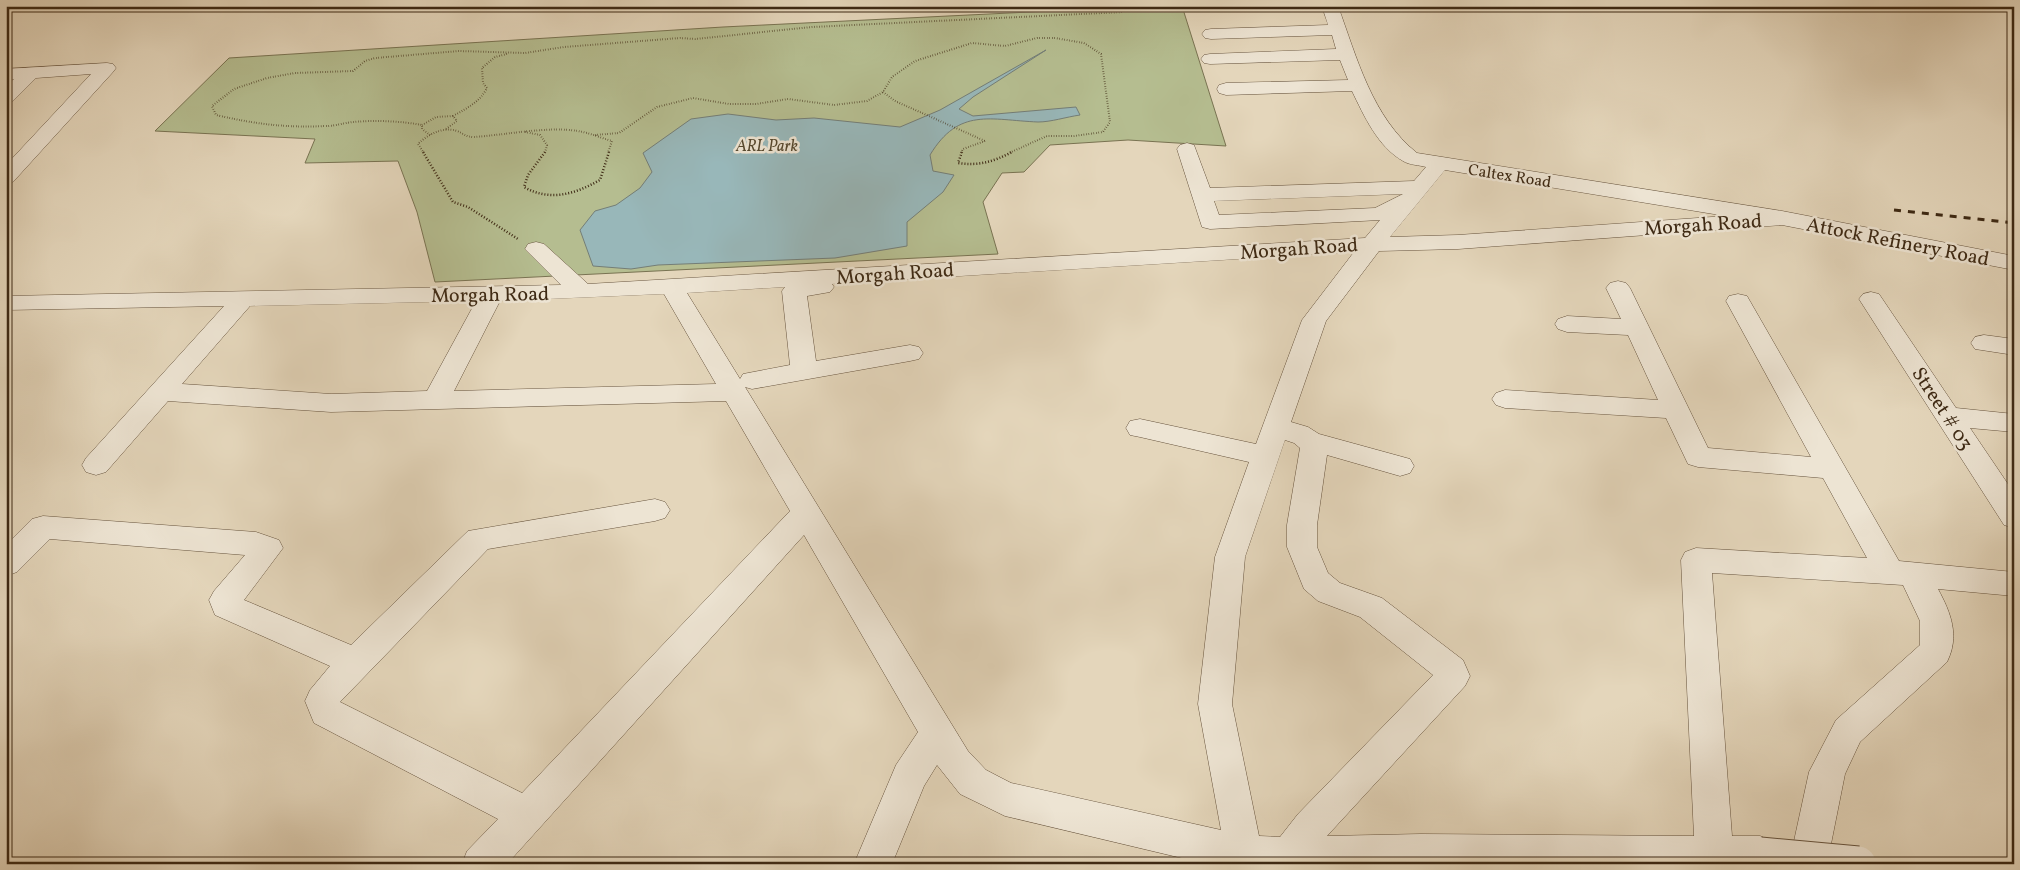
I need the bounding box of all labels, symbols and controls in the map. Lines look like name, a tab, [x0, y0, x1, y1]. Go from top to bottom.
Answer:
park label: ARL Park	[735, 136, 799, 158]
street label: Caltex Road	[1467, 160, 1553, 194]
street label: Morgah Road	[1643, 208, 1763, 244]
street label: Attock Refinery Road	[1804, 211, 1992, 274]
street label: Morgah Road	[1239, 232, 1359, 268]
street label: Morgah Road	[835, 257, 955, 293]
street label: Morgah Road	[431, 281, 550, 311]
street label: Street # 03	[1904, 362, 1979, 456]

